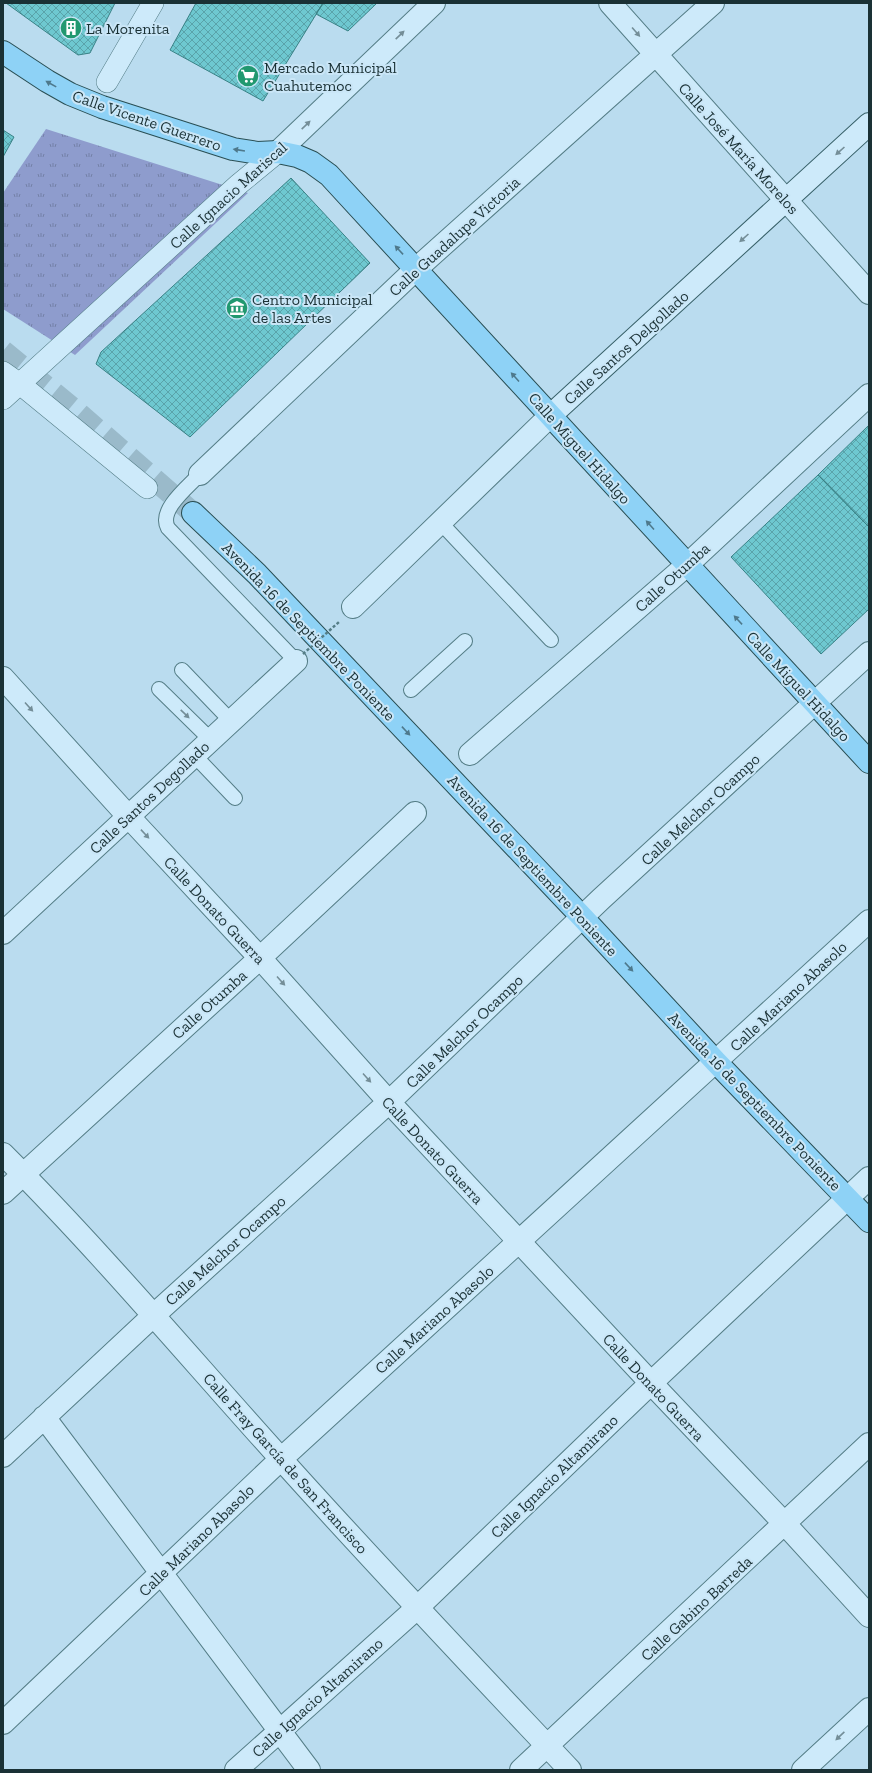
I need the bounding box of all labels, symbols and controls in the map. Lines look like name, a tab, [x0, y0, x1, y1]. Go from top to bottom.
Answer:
building icon: La Morenita	[58, 15, 84, 41]
place label: La Morenita	[86, 19, 170, 38]
one-way arrow	[631, 27, 640, 38]
one-way arrow	[395, 30, 405, 40]
place label: Mercado Municipal Cuahutemoc	[264, 58, 397, 95]
supermarket icon: Mercado Municipal Cuahutemoc	[235, 63, 261, 89]
street label: Calle José María Morelos	[674, 79, 803, 218]
one-way arrow	[45, 80, 57, 87]
street label: Calle Vicente Guerrero	[70, 86, 224, 155]
one-way arrow	[301, 120, 311, 130]
street label: Calle Ignacio Mariscal	[166, 138, 291, 253]
one-way arrow	[835, 146, 845, 155]
one-way arrow	[233, 147, 245, 153]
street label: Calle Guadalupe Victoria	[385, 172, 524, 300]
one-way arrow	[739, 234, 750, 243]
one-way arrow	[394, 245, 404, 255]
street label: Calle Santos Delgollado	[560, 286, 693, 408]
place label: Centro Municipal de las Artes	[252, 290, 373, 327]
museum icon: Centro Municipal de las Artes	[224, 295, 250, 321]
one-way arrow	[510, 372, 520, 382]
street label: Calle Miguel Hidalgo	[524, 389, 635, 508]
one-way arrow	[645, 520, 655, 530]
street label: Avenida 16 de Septiembre Poniente	[218, 538, 399, 725]
street label: Calle Otumba	[631, 539, 714, 616]
one-way arrow	[734, 616, 743, 625]
street label: Calle Miguel Hidalgo	[743, 627, 855, 745]
one-way arrow	[24, 702, 34, 712]
one-way arrow	[180, 710, 190, 719]
one-way arrow	[401, 726, 411, 736]
street label: Calle Santos Degollado	[85, 737, 213, 858]
street label: Calle Melchor Ocampo	[637, 749, 764, 869]
street label: Avenida 16 de Septiembre Poniente	[444, 771, 622, 960]
one-way arrow	[140, 829, 150, 839]
street label: Calle Donato Guerra	[160, 852, 270, 968]
street label: Calle Mariano Abasolo	[726, 937, 851, 1056]
one-way arrow	[624, 962, 634, 972]
street label: Calle Otumba	[168, 966, 251, 1043]
street label: Calle Melchor Ocampo	[402, 971, 527, 1092]
one-way arrow	[276, 976, 285, 986]
street label: Avenida 16 de Septiembre Poniente	[664, 1008, 845, 1195]
one-way arrow	[363, 1073, 372, 1083]
street label: Calle Donato Guerra	[378, 1092, 488, 1208]
street label: Calle Melchor Ocampo	[161, 1191, 289, 1309]
street label: Calle Mariano Abasolo	[371, 1261, 498, 1378]
street label: Calle Donato Guerra	[599, 1329, 709, 1445]
street label: Calle Fray García de San Francisco	[199, 1369, 372, 1558]
street label: Calle Ignacio Altamirano	[487, 1411, 622, 1542]
street label: Calle Mariano Abasolo	[135, 1480, 258, 1600]
street label: Calle Gabino Barreda	[637, 1552, 756, 1665]
street label: Calle Ignacio Altamirano	[248, 1633, 387, 1761]
one-way arrow	[835, 1731, 846, 1740]

